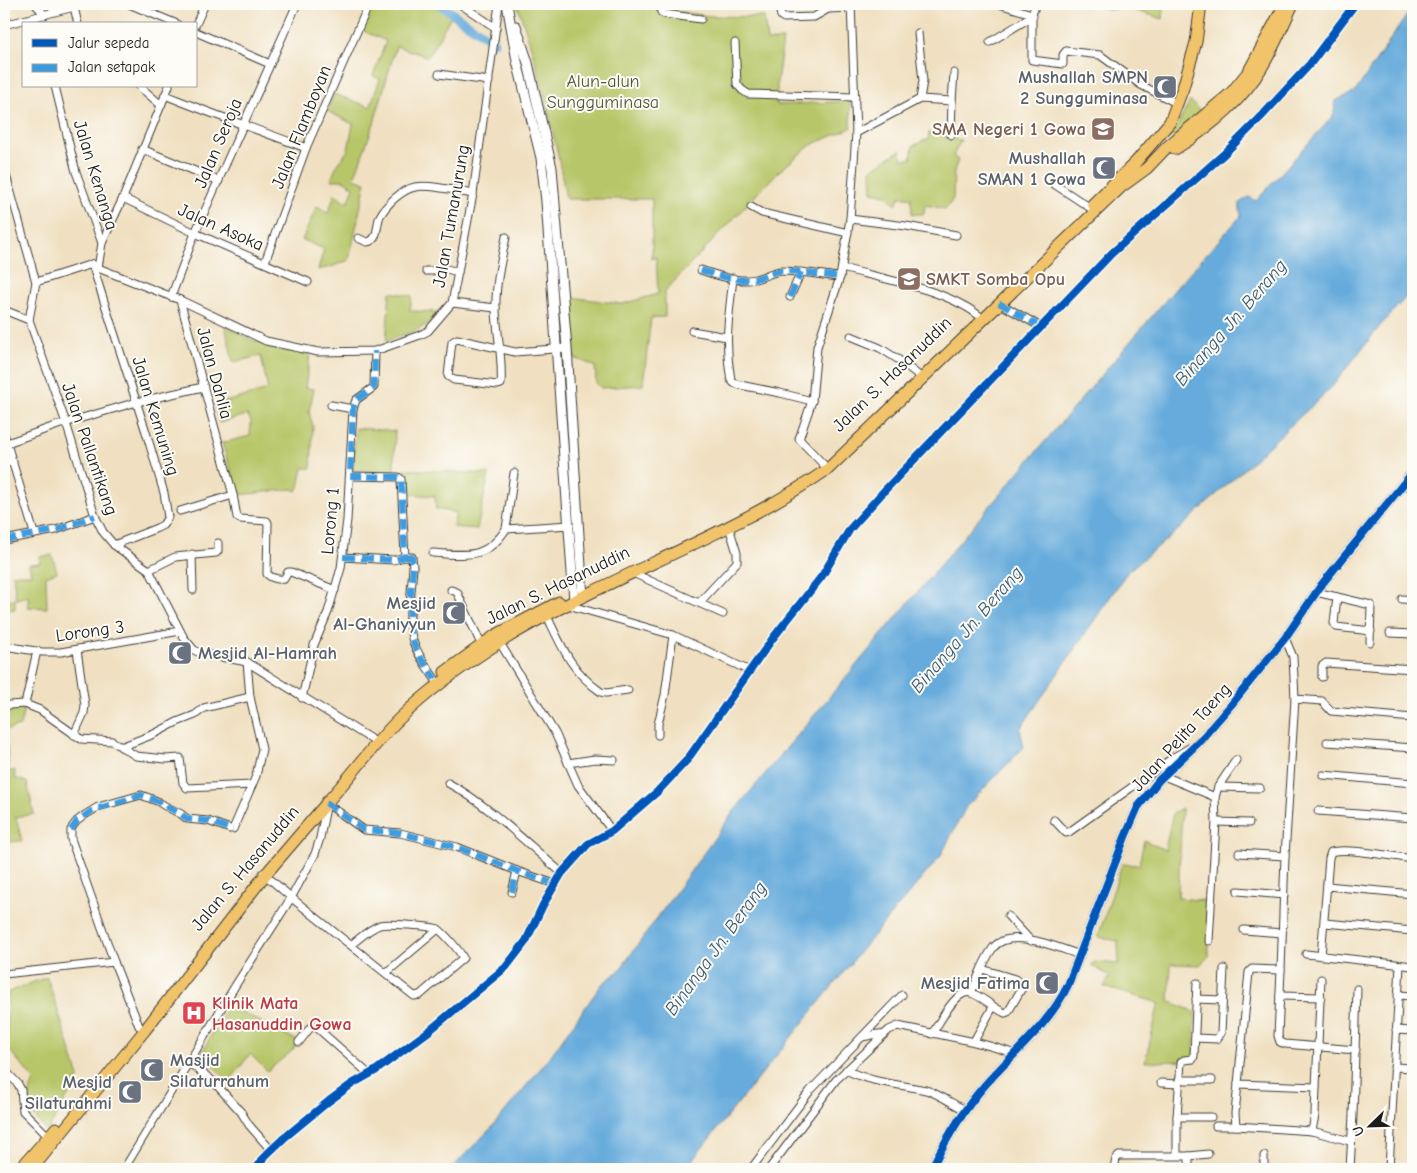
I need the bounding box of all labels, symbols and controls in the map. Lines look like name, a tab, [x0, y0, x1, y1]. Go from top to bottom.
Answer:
legend	[22, 22, 198, 88]
text: Jalur sepeda	[68, 34, 149, 52]
text: Jalan setapak	[68, 58, 156, 76]
street label: Jalan Flamboyan	[267, 62, 336, 192]
place label: Mushallah SMPN 2 Sungguminasa	[1018, 67, 1148, 109]
park label: Alun-alun Sungguminasa	[547, 71, 659, 113]
mosque icon: Mushallah SMPN 2 Sungguminasa	[1152, 74, 1178, 100]
street label: Jalan Seroja	[190, 95, 247, 191]
school or university icon: SMA Negeri 1 Gowa	[1090, 116, 1116, 142]
street label: Jalan Kenanga	[69, 118, 122, 233]
place label: SMA Negeri 1 Gowa	[932, 119, 1086, 140]
street label: Jalan Tumanurung	[429, 143, 474, 289]
place label: Mushallah SMAN 1 Gowa	[978, 148, 1086, 190]
mosque icon: Mushallah SMAN 1 Gowa	[1091, 155, 1117, 181]
street label: Jalan Asoka	[175, 199, 267, 256]
water label: Binanga Jn. Berang	[1170, 255, 1292, 390]
school or university icon: SMKT Somba Opu	[896, 266, 922, 292]
place label: SMKT Somba Opu	[926, 269, 1065, 290]
street label: Jalan S. Hasanuddin	[829, 312, 956, 436]
street label: Jalan Dahlia	[192, 325, 237, 421]
street label: Jalan Kemuning	[127, 354, 184, 478]
street label: Jalan Pallantikang	[57, 380, 122, 518]
street label: Lorong 1	[317, 487, 344, 555]
street label: Jalan S. Hasanuddin	[483, 542, 633, 629]
water label: Binanga Jn. Berang	[906, 562, 1028, 697]
place label: Mesjid Al-Ghaniyyun	[333, 593, 436, 635]
mosque icon: Mesjid Al-Ghaniyyun	[441, 600, 467, 626]
street label: Lorong 3	[54, 616, 126, 647]
mosque icon: Mesjid Al-Hamrah	[167, 640, 193, 666]
place label: Mesjid Al-Hamrah	[198, 643, 337, 664]
street label: Jalan Pelita Taeng	[1127, 679, 1236, 796]
street label: Jalan S. Hasanuddin	[187, 802, 304, 935]
water label: Binanga Jn. Berang	[660, 877, 772, 1020]
mosque icon: Mesjid Fatima	[1034, 970, 1060, 996]
place label: Mesjid Fatima	[921, 973, 1030, 994]
place label: Klinik Mata Hasanuddin Gowa	[212, 993, 352, 1035]
hospital icon: Klinik Mata Hasanuddin Gowa	[181, 1000, 207, 1026]
place label: Masjid Silaturrahum	[170, 1050, 269, 1092]
mosque icon: Masjid Silaturrahum	[139, 1057, 165, 1083]
place label: Mesjid Silaturahmi	[25, 1072, 112, 1114]
mosque icon: Mesjid Silaturahmi	[117, 1079, 143, 1105]
north arrow	[1344, 1100, 1394, 1150]
text: U	[1349, 1123, 1368, 1139]

